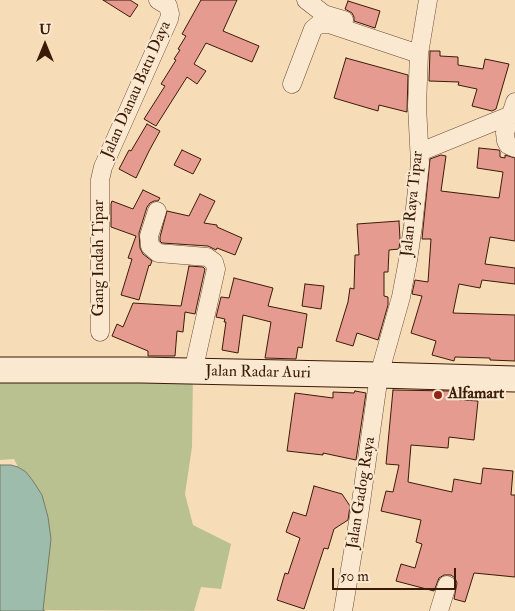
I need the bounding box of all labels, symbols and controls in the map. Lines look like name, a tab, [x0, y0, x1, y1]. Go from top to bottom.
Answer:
street label: Jalan Danau Batu Daya	[98, 18, 176, 162]
north arrow	[20, 20, 70, 70]
text: U	[39, 21, 51, 38]
street label: Jalan Raya Tipar	[398, 150, 428, 258]
street label: Gang Indah Tipar	[90, 200, 110, 316]
street label: Jalan Radar Auri	[205, 362, 311, 384]
place label: Alfamart	[448, 385, 504, 405]
marker: Alfamart	[432, 389, 444, 401]
street label: Jalan Gadog Raya	[344, 436, 380, 550]
scale bar	[335, 558, 459, 590]
text: 50 m	[340, 567, 369, 586]

